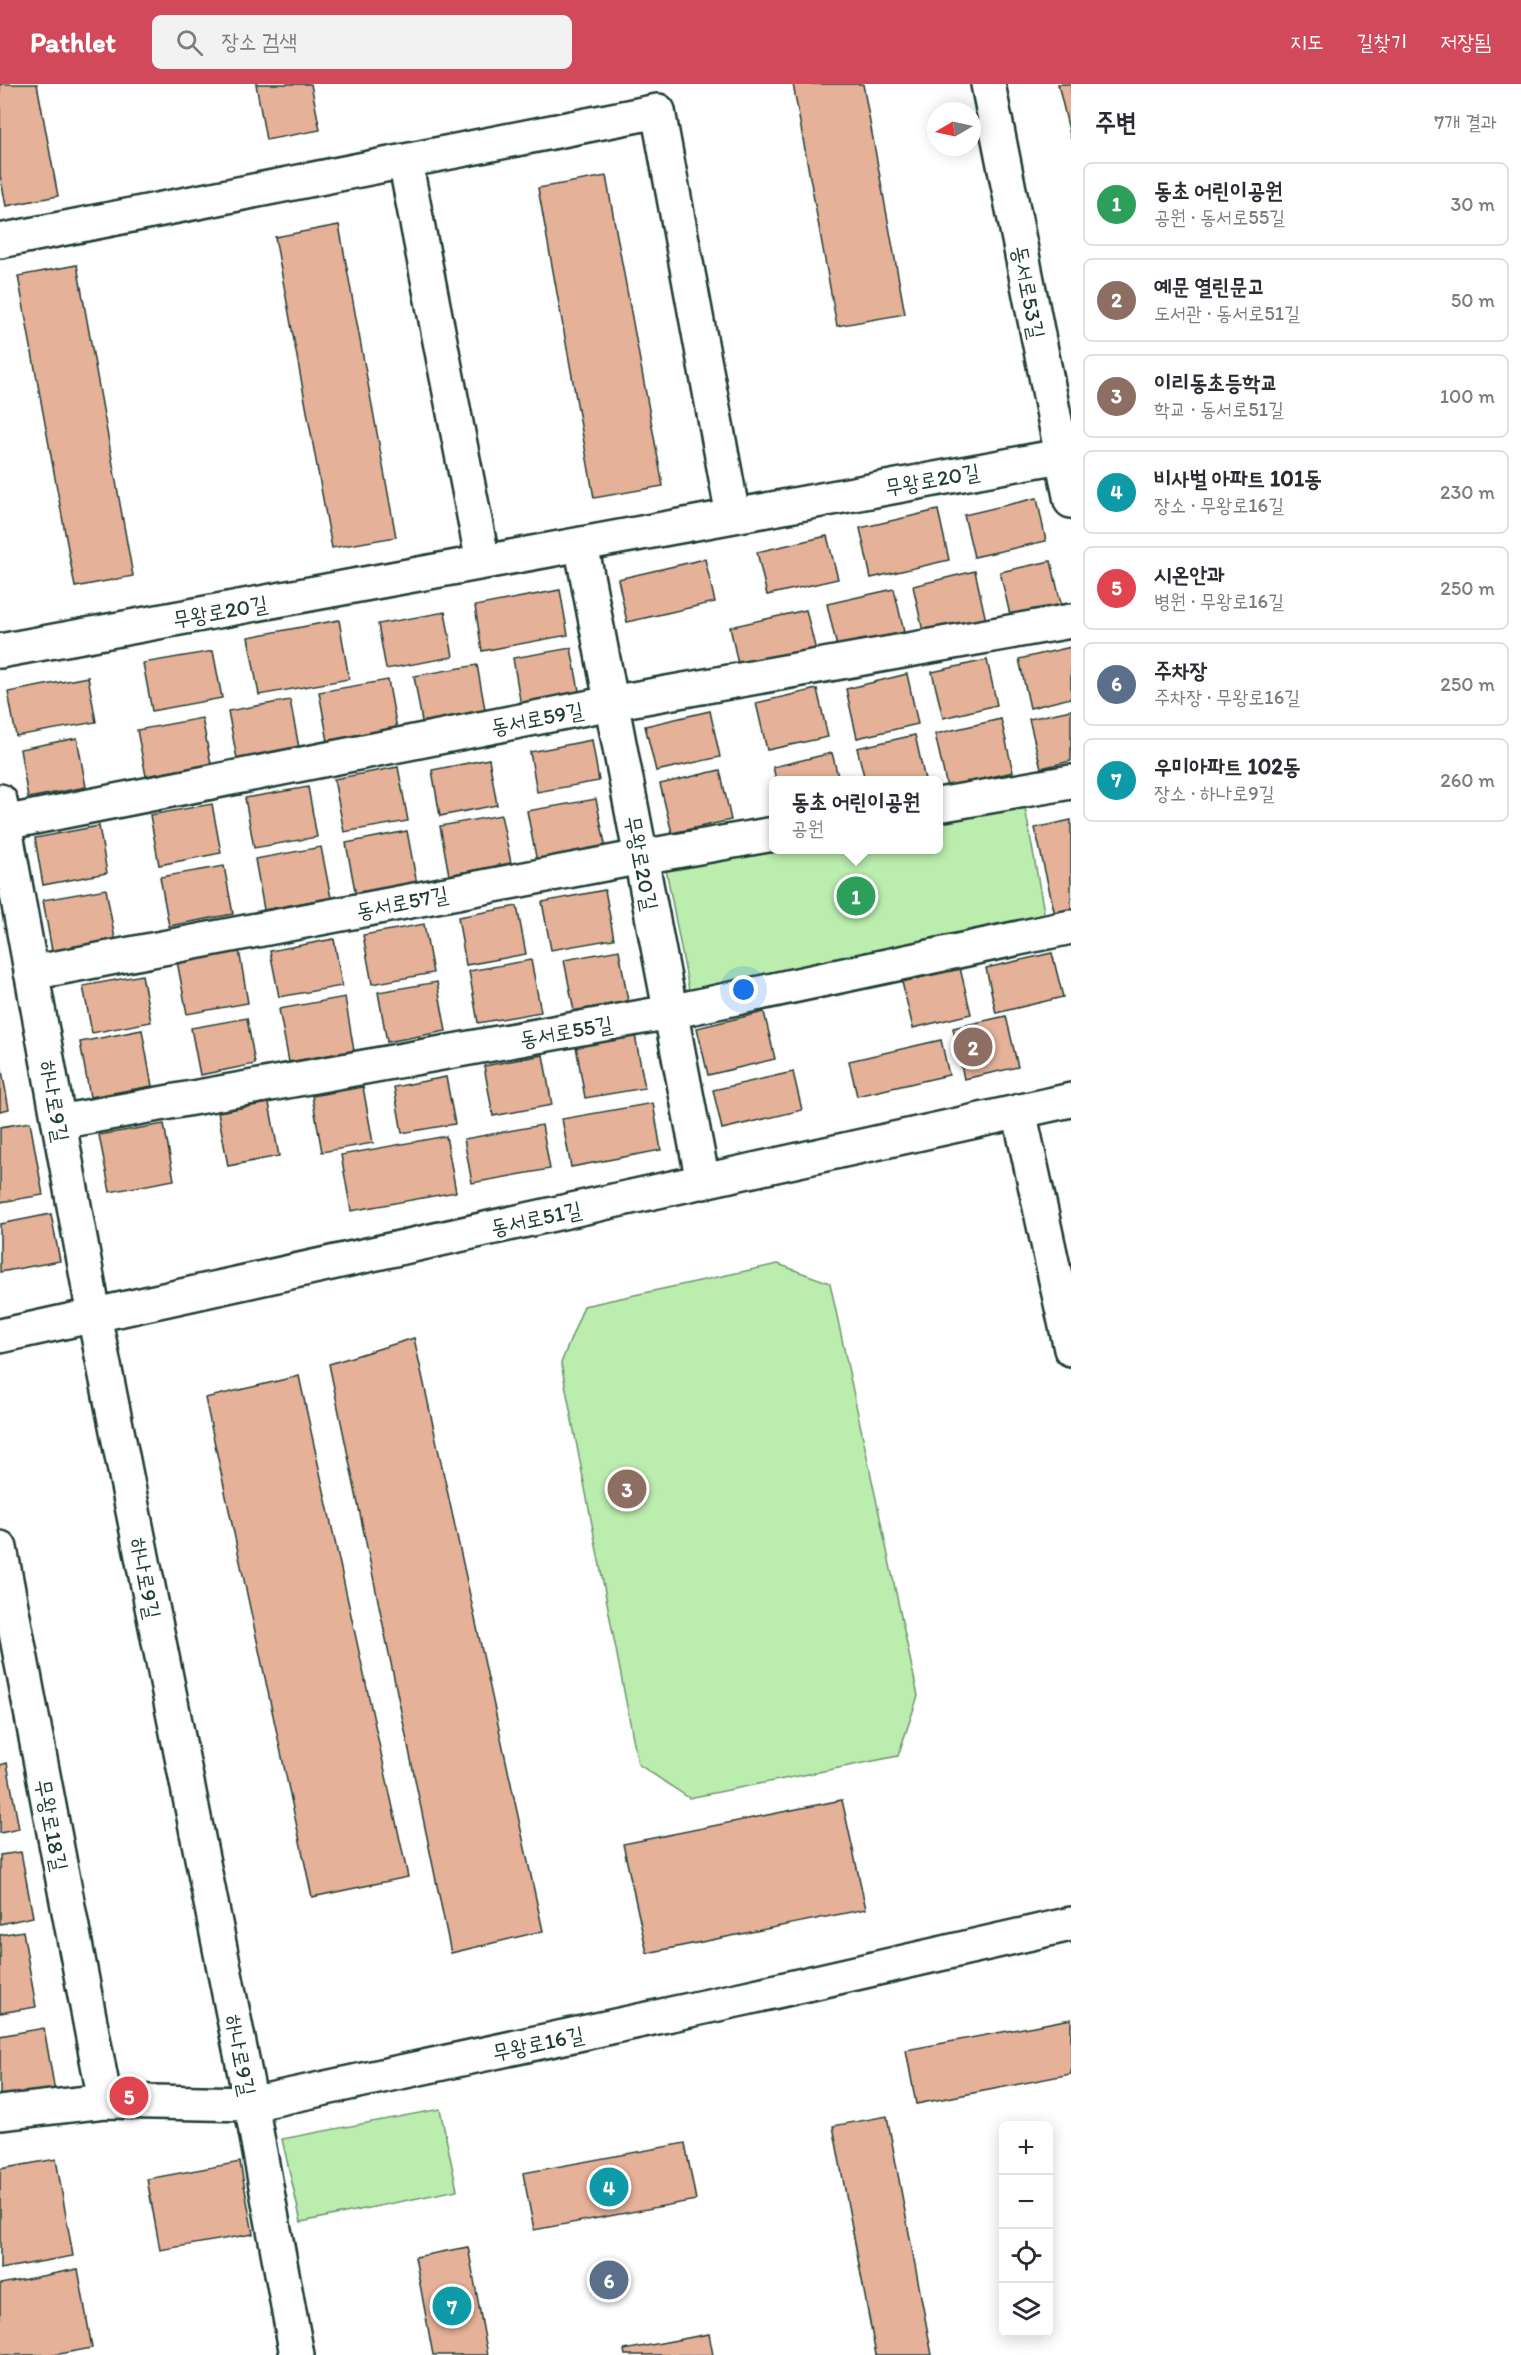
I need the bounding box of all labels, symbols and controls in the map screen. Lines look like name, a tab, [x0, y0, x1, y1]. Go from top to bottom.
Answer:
search box	[152, 15, 572, 69]
text: Pathlet	[30, 25, 116, 59]
icon: search	[173, 26, 206, 59]
text: 장소 검색	[221, 28, 297, 55]
text: 지도	[1290, 29, 1324, 54]
text: 길찾기	[1357, 29, 1407, 54]
text: 저장됨	[1440, 29, 1491, 54]
north arrow	[927, 102, 981, 156]
text: 주변	[1095, 106, 1137, 138]
text: 7개 결과	[1434, 110, 1497, 134]
text: 동초 어린이공원	[1154, 177, 1283, 204]
text: 1	[1112, 192, 1121, 216]
text: 30 m	[1450, 192, 1495, 216]
text: 공원 · 동서로55길	[1154, 205, 1285, 229]
street label: 동서로53길	[1006, 243, 1051, 341]
text: 예문 열린문고	[1154, 273, 1265, 300]
text: 2	[1111, 288, 1122, 312]
text: 50 m	[1451, 288, 1495, 312]
text: 도서관 · 동서로51길	[1154, 301, 1300, 325]
text: 이리동초등학교	[1154, 369, 1278, 396]
text: 3	[1111, 384, 1122, 408]
text: 100 m	[1440, 384, 1495, 408]
text: 학교 · 동서로51길	[1154, 397, 1284, 421]
street label: 무왕로20길	[883, 458, 982, 501]
text: 비사벌 아파트 101동	[1154, 465, 1322, 492]
text: 4	[1110, 480, 1123, 504]
text: 230 m	[1440, 480, 1495, 504]
text: 장소 · 무왕로16길	[1154, 493, 1284, 517]
text: 시온안과	[1154, 561, 1225, 588]
text: 5	[1111, 576, 1122, 600]
text: 250 m	[1440, 576, 1495, 600]
text: 병원 · 무왕로16길	[1154, 589, 1284, 613]
street label: 무왕로20길	[171, 590, 270, 633]
text: 주차장	[1154, 657, 1207, 684]
text: 6	[1111, 672, 1122, 696]
text: 250 m	[1440, 672, 1495, 696]
text: 주차장 · 무왕로16길	[1154, 685, 1300, 709]
street label: 동서로59길	[488, 696, 586, 741]
text: 우미아파트 102동	[1154, 753, 1301, 780]
text: 7	[1112, 768, 1121, 792]
text: 260 m	[1440, 768, 1495, 792]
popup	[769, 776, 943, 854]
text: 장소 · 하나로9길	[1154, 781, 1275, 805]
text: 동초 어린이공원	[792, 788, 920, 815]
street label: 무왕로20길	[619, 813, 664, 913]
text: 공원	[792, 816, 824, 840]
pin: 1	[836, 874, 876, 918]
street label: 동서로57길	[354, 880, 451, 925]
your location	[729, 975, 758, 1004]
street label: 동서로55길	[517, 1010, 615, 1053]
pin: 2	[954, 1024, 992, 1070]
street label: 하나로9길	[34, 1058, 75, 1144]
street label: 동서로51길	[488, 1196, 584, 1241]
pin: 3	[608, 1466, 646, 1512]
street label: 하나로9길	[124, 1535, 167, 1621]
street label: 무왕로18길	[29, 1777, 74, 1874]
street label: 하나로9길	[219, 2012, 262, 2098]
street label: 무왕로16길	[490, 2021, 587, 2066]
pin: 5	[110, 2074, 148, 2118]
map controls	[999, 2121, 1053, 2337]
button: +	[999, 2121, 1053, 2175]
pin: 4	[590, 2164, 628, 2210]
button: −	[999, 2175, 1053, 2229]
button: locate	[999, 2229, 1053, 2283]
pin: 6	[590, 2258, 628, 2302]
button: layers	[999, 2283, 1053, 2337]
pin: 7	[432, 2284, 472, 2328]

